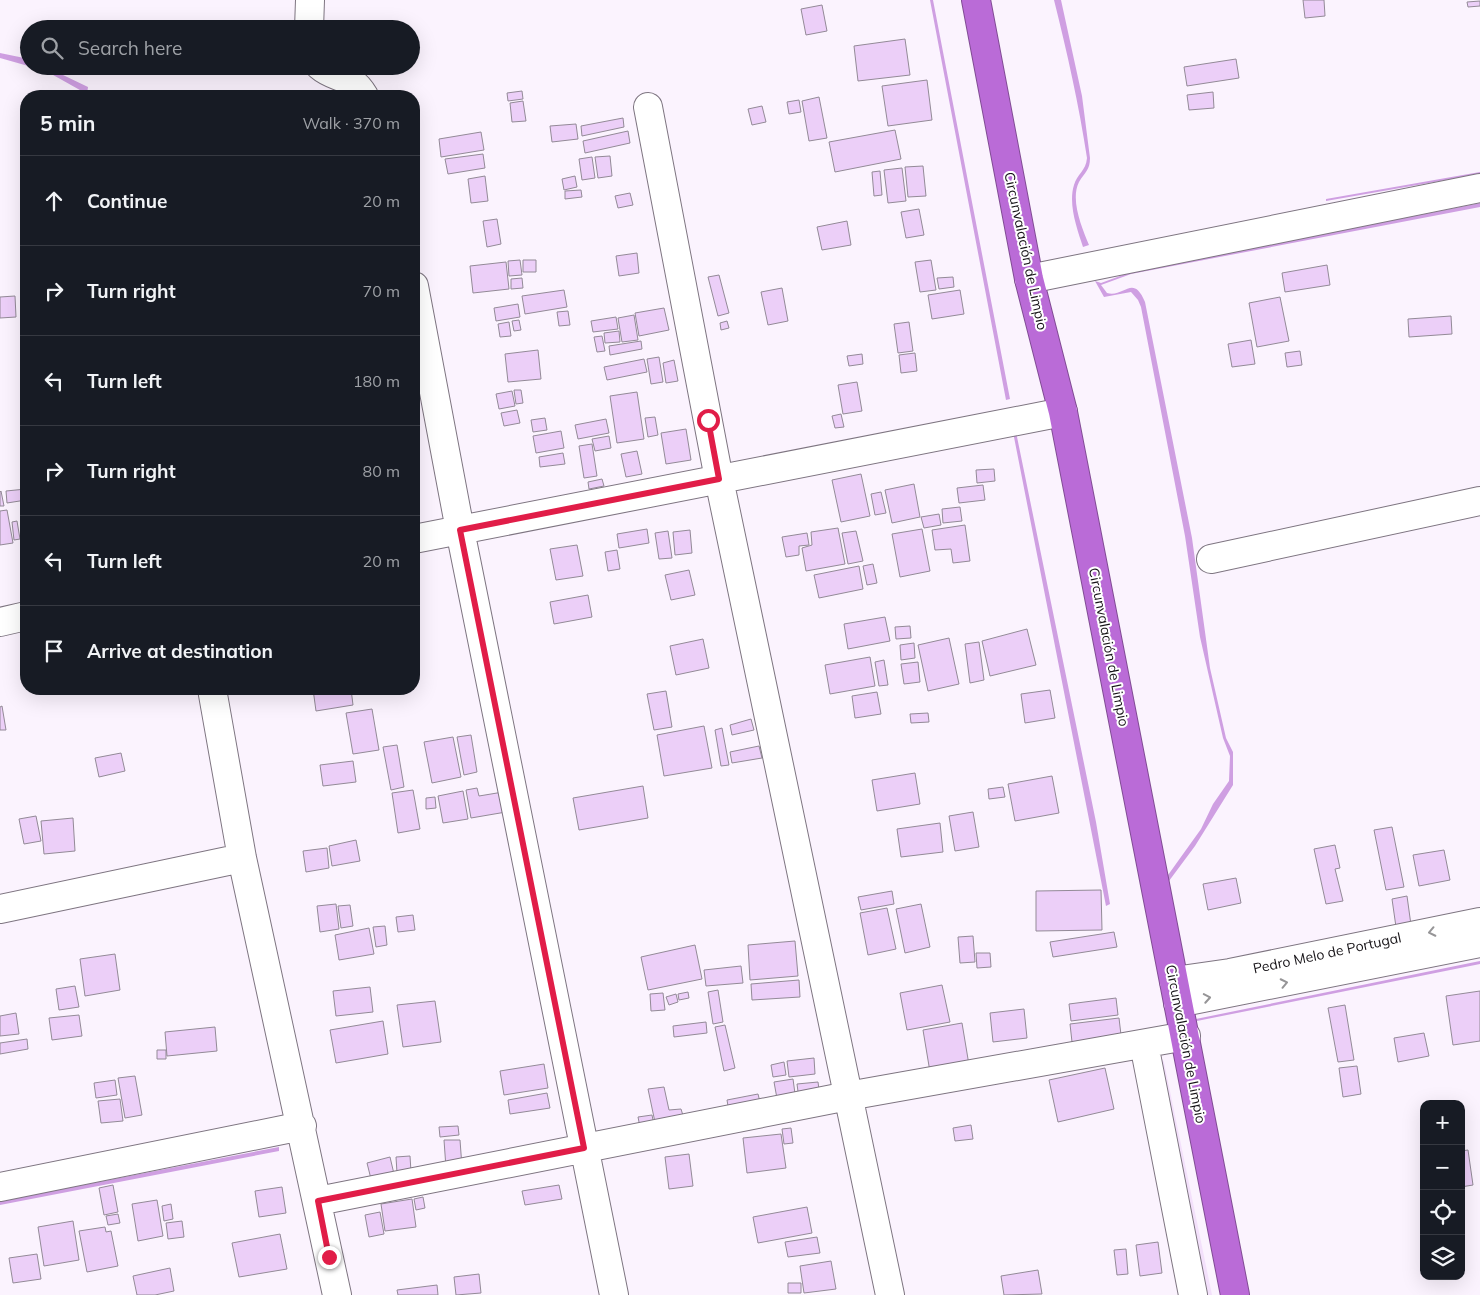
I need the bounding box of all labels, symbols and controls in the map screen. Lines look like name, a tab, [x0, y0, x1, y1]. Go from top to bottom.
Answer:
search box	[20, 20, 420, 75]
icon: search	[38, 34, 66, 62]
text: Search here	[78, 36, 182, 60]
text: 5 min	[40, 110, 95, 136]
text: Walk · 370 m	[302, 113, 400, 133]
street label: Circunvalación de Limpio	[1000, 170, 1052, 332]
icon: ahead	[40, 187, 68, 215]
text: Continue	[87, 189, 167, 213]
text: 20 m	[363, 191, 400, 211]
icon: right	[40, 277, 68, 305]
text: Turn right	[87, 279, 176, 303]
text: 70 m	[363, 281, 400, 301]
icon: left	[40, 367, 68, 395]
text: Turn left	[87, 369, 162, 393]
text: 180 m	[353, 371, 400, 391]
route start	[697, 409, 720, 432]
icon: right	[40, 457, 68, 485]
text: Turn right	[87, 459, 176, 483]
text: 80 m	[363, 461, 400, 481]
icon: left	[40, 547, 68, 575]
text: Turn left	[87, 549, 162, 573]
text: 20 m	[363, 551, 400, 571]
street label: Circunvalación de Limpio	[1085, 566, 1133, 728]
icon: arrive	[40, 637, 68, 665]
text: Arrive at destination	[87, 639, 273, 663]
one-way arrow	[1428, 926, 1437, 937]
street label: Pedro Melo de Portugal	[1251, 928, 1403, 978]
street label: Circunvalación de Limpio	[1162, 963, 1210, 1125]
one-way arrow	[1279, 978, 1288, 989]
one-way arrow	[1203, 993, 1211, 1003]
map controls	[1420, 1100, 1465, 1280]
button: +	[1420, 1100, 1465, 1145]
button: −	[1420, 1145, 1465, 1190]
button: locate	[1420, 1190, 1465, 1235]
button: layers	[1420, 1235, 1465, 1280]
route end	[318, 1246, 341, 1269]

